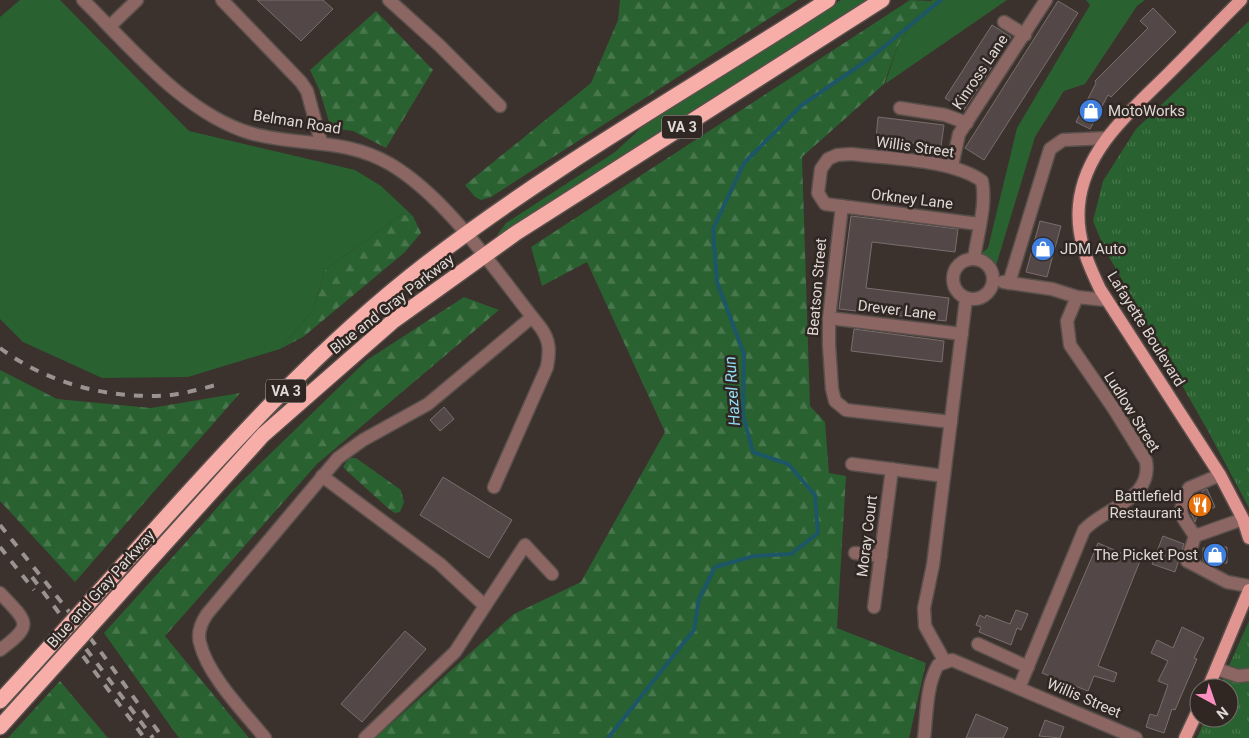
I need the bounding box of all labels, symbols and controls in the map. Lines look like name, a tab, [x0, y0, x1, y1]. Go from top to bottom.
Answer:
street label: Kinross Lane	[948, 31, 1012, 113]
shop icon: MotoWorks	[1078, 98, 1104, 124]
place label: MotoWorks	[1108, 102, 1185, 120]
street label: Belman Road	[252, 106, 342, 138]
road number: VA 3	[662, 115, 702, 138]
street label: Willis Street	[875, 133, 955, 161]
street label: Orkney Lane	[870, 185, 954, 213]
shop icon: JDM Auto	[1030, 236, 1056, 262]
street label: Beatson Street	[804, 237, 830, 337]
place label: JDM Auto	[1060, 240, 1126, 258]
street label: Blue and Gray Parkway	[327, 250, 457, 358]
street label: Lafayette Boulevard	[1103, 268, 1189, 390]
street label: Drever Lane	[857, 296, 937, 324]
water label: Hazel Run	[720, 356, 744, 426]
street label: Ludlow Street	[1100, 369, 1164, 456]
road number: VA 3	[266, 380, 306, 402]
place label: Battlefield Restaurant	[1110, 487, 1182, 522]
restaurant icon: Battlefield Restaurant	[1187, 492, 1213, 518]
street label: Moray Court	[853, 494, 881, 578]
street label: Blue and Gray Parkway	[43, 526, 159, 652]
shop icon: The Picket Post	[1202, 542, 1228, 568]
place label: The Picket Post	[1094, 546, 1198, 564]
street label: Willis Street	[1044, 674, 1124, 722]
north arrow	[1189, 678, 1239, 728]
text: N	[1213, 704, 1231, 722]

